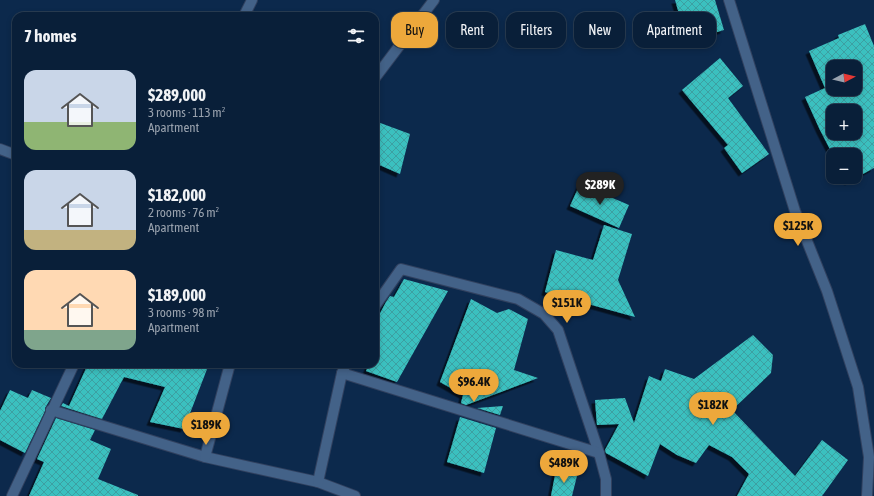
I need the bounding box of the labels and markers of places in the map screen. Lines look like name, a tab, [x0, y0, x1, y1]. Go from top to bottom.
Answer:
pin: $289K	[572, 172, 628, 206]
pin: $125K	[770, 213, 826, 247]
pin: $151K	[539, 290, 595, 324]
pin: $96.4K	[441, 369, 507, 403]
pin: $182K	[685, 392, 741, 426]
pin: $189K	[178, 412, 234, 446]
pin: $489K	[536, 450, 592, 484]

